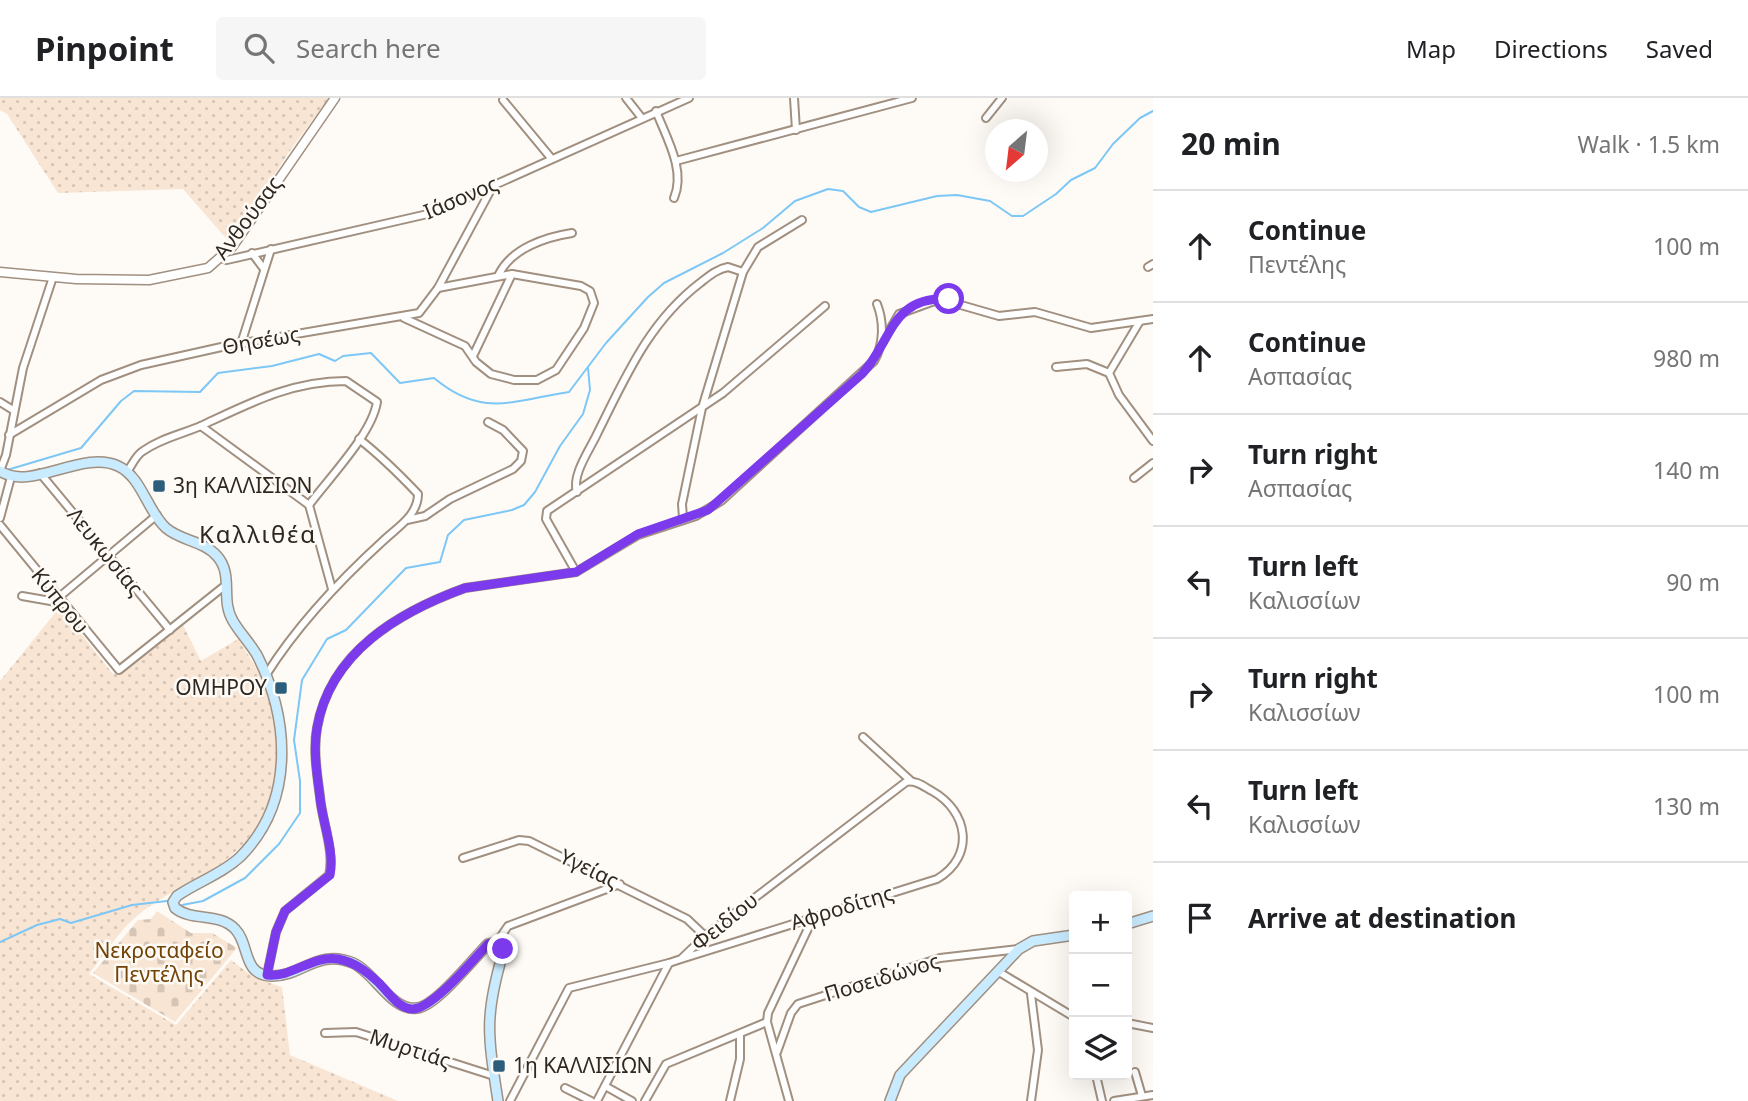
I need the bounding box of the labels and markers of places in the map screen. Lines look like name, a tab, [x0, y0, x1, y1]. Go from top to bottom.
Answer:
place label: 3η ΚΑΛΛΙΣΙΩΝ	[173, 471, 313, 499]
marker: 3η ΚΑΛΛΙΣΙΩΝ	[151, 478, 167, 494]
place label: ΟΜΗΡΟΥ	[175, 673, 267, 701]
marker: ΟΜΗΡΟΥ	[273, 680, 289, 696]
place label: 1η ΚΑΛΛΙΣΙΩΝ	[513, 1051, 653, 1079]
marker: 1η ΚΑΛΛΙΣΙΩΝ	[491, 1058, 507, 1074]

